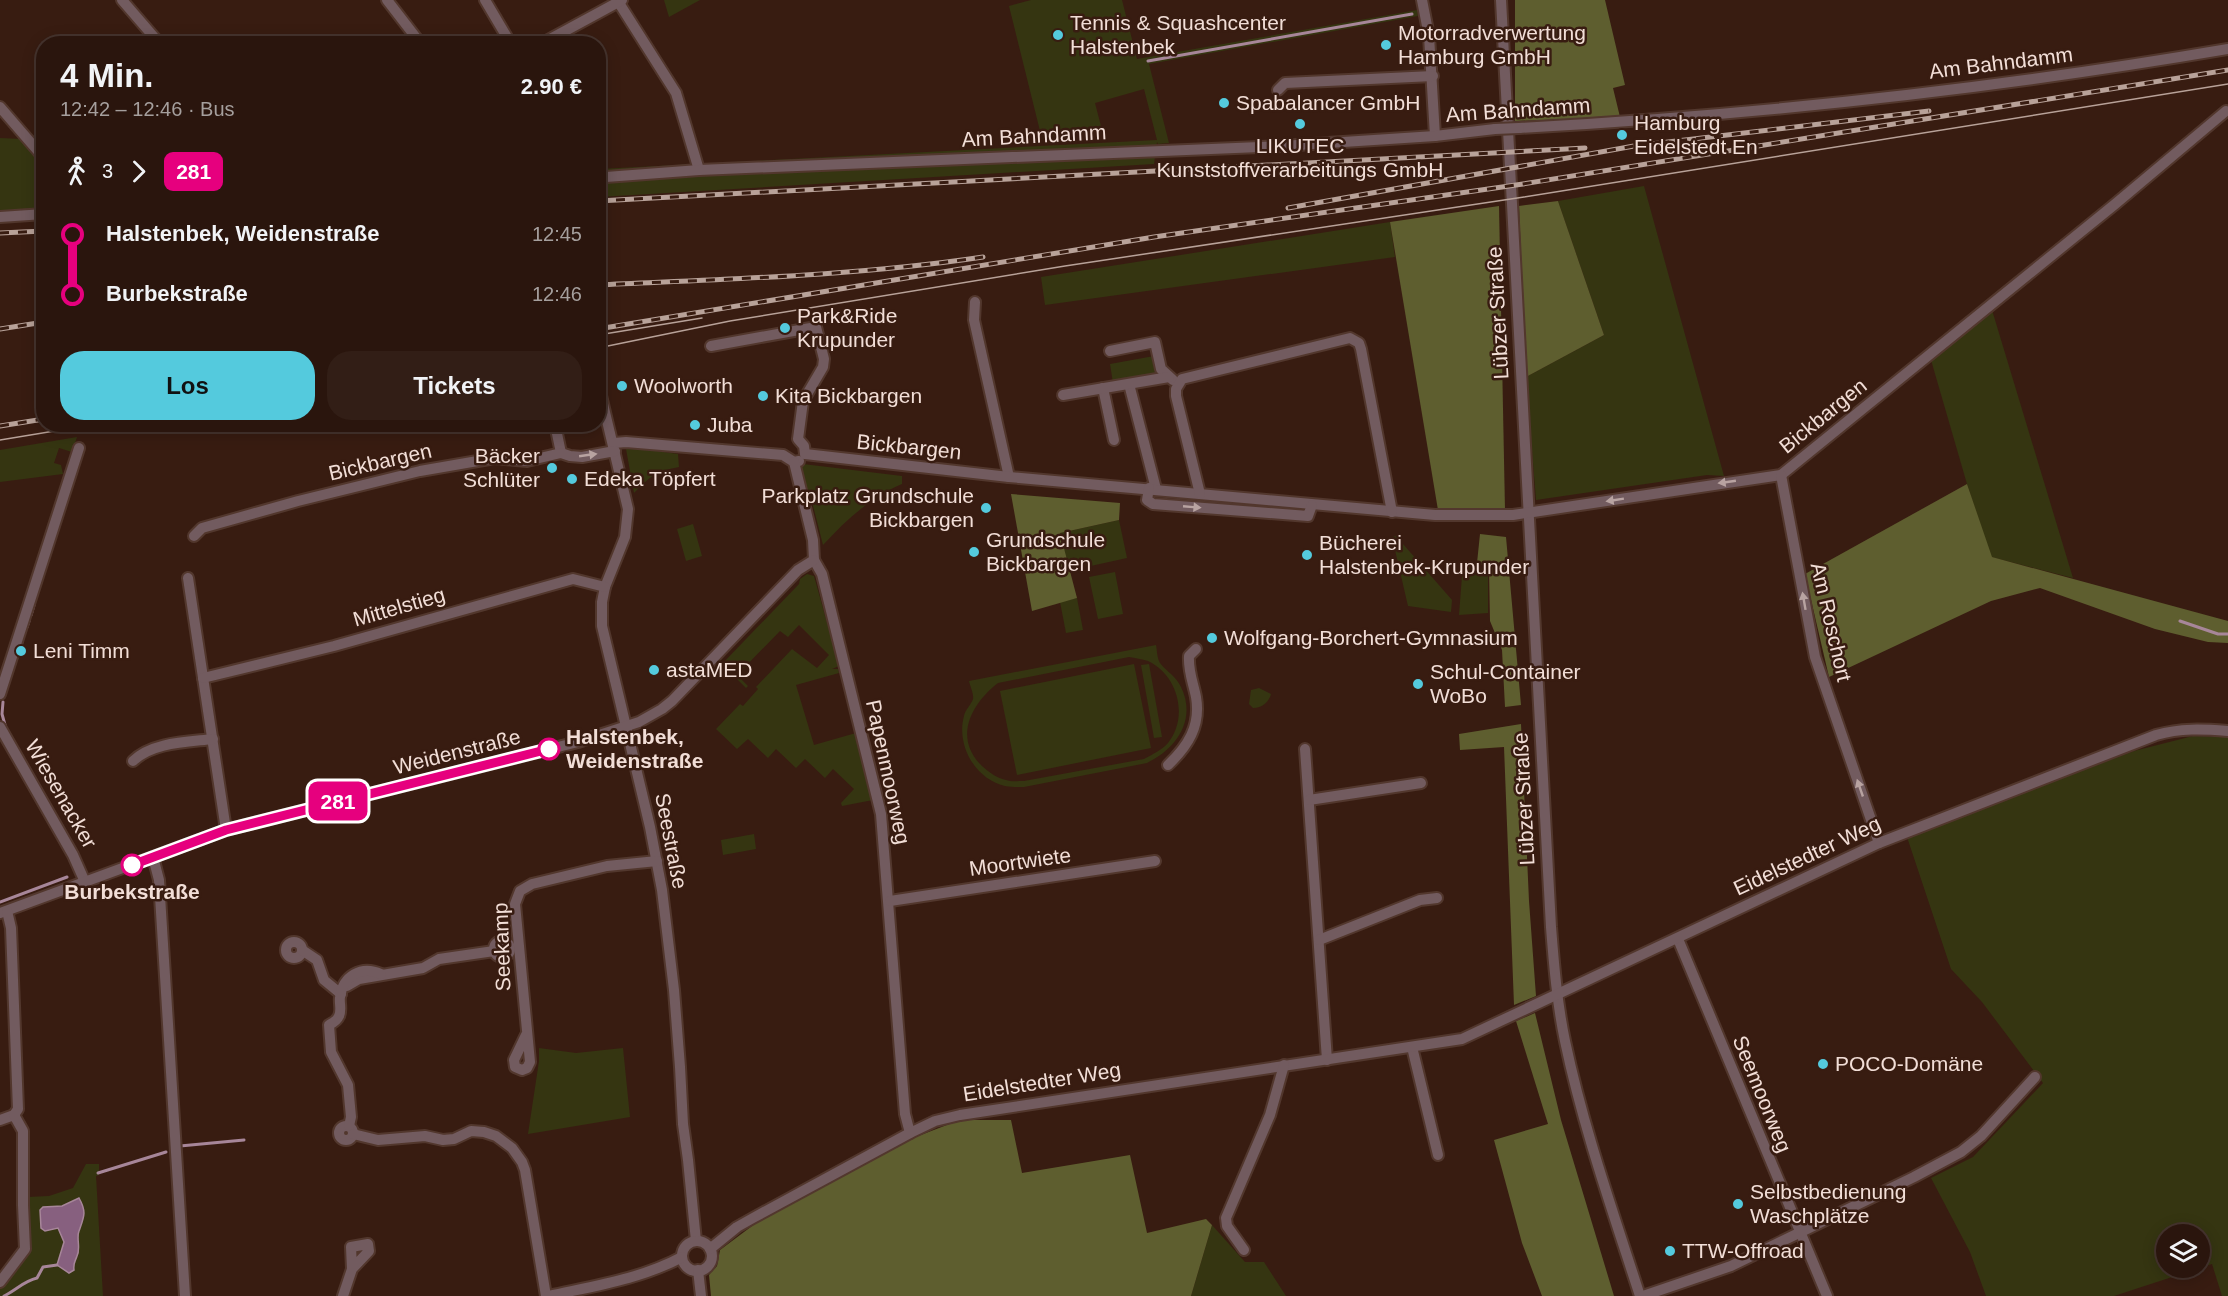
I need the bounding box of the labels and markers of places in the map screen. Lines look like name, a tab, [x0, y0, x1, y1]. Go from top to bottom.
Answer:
place label: Tennis & Squashcenter Halstenbek	[1070, 11, 1286, 58]
place label: Motorradverwertung Hamburg GmbH	[1398, 21, 1586, 68]
marker: Tennis & Squashcenter Halstenbek	[1051, 28, 1065, 42]
marker: Motorradverwertung Hamburg GmbH	[1379, 38, 1393, 52]
place label: Spabalancer GmbH	[1236, 91, 1420, 114]
marker: Spabalancer GmbH	[1217, 96, 1231, 110]
place label: Hamburg Eidelstedt En	[1634, 111, 1758, 158]
marker: LIKUTEC Kunststoffverarbeitungs GmbH	[1293, 117, 1307, 131]
marker: Hamburg Eidelstedt En	[1615, 128, 1629, 142]
place label: LIKUTEC Kunststoffverarbeitungs GmbH	[1157, 134, 1443, 181]
place label: Park&Ride Krupunder	[797, 304, 897, 351]
marker: Park&Ride Krupunder	[778, 321, 792, 335]
place label: Woolworth	[634, 374, 733, 397]
marker: Woolworth	[615, 379, 629, 393]
place label: Kita Bickbargen	[775, 384, 922, 407]
marker: Kita Bickbargen	[756, 389, 770, 403]
place label: Juba	[707, 413, 753, 436]
marker: Juba	[688, 418, 702, 432]
place label: Bäcker Schlüter	[463, 444, 540, 491]
marker: Bäcker Schlüter	[545, 461, 559, 475]
place label: Edeka Töpfert	[584, 467, 716, 490]
marker: Edeka Töpfert	[565, 472, 579, 486]
place label: Parkplatz Grundschule Bickbargen	[762, 484, 974, 531]
marker: Parkplatz Grundschule Bickbargen	[979, 501, 993, 515]
place label: Grundschule Bickbargen	[986, 528, 1105, 575]
place label: Bücherei Halstenbek-Krupunder	[1319, 531, 1529, 578]
marker: Grundschule Bickbargen	[967, 545, 981, 559]
marker: Bücherei Halstenbek-Krupunder	[1300, 548, 1314, 562]
place label: Wolfgang-Borchert-Gymnasium	[1224, 626, 1518, 649]
marker: Wolfgang-Borchert-Gymnasium	[1205, 631, 1219, 645]
place label: Leni Timm	[33, 639, 130, 662]
marker: Leni Timm	[14, 644, 28, 658]
place label: astaMED	[666, 658, 752, 681]
place label: Schul-Container WoBo	[1430, 660, 1581, 707]
marker: astaMED	[647, 663, 661, 677]
marker: Schul-Container WoBo	[1411, 677, 1425, 691]
place label: Halstenbek, Weidenstraße	[566, 725, 703, 772]
marker: Halstenbek, Weidenstraße	[538, 738, 560, 760]
marker: Burbekstraße	[121, 854, 143, 876]
place label: Burbekstraße	[64, 880, 200, 903]
place label: POCO-Domäne	[1835, 1052, 1983, 1075]
marker: POCO-Domäne	[1816, 1057, 1830, 1071]
place label: Selbstbedienung Waschplätze	[1750, 1180, 1906, 1227]
marker: Selbstbedienung Waschplätze	[1731, 1197, 1745, 1211]
place label: TTW-Offroad	[1682, 1239, 1804, 1262]
marker: TTW-Offroad	[1663, 1244, 1677, 1258]

